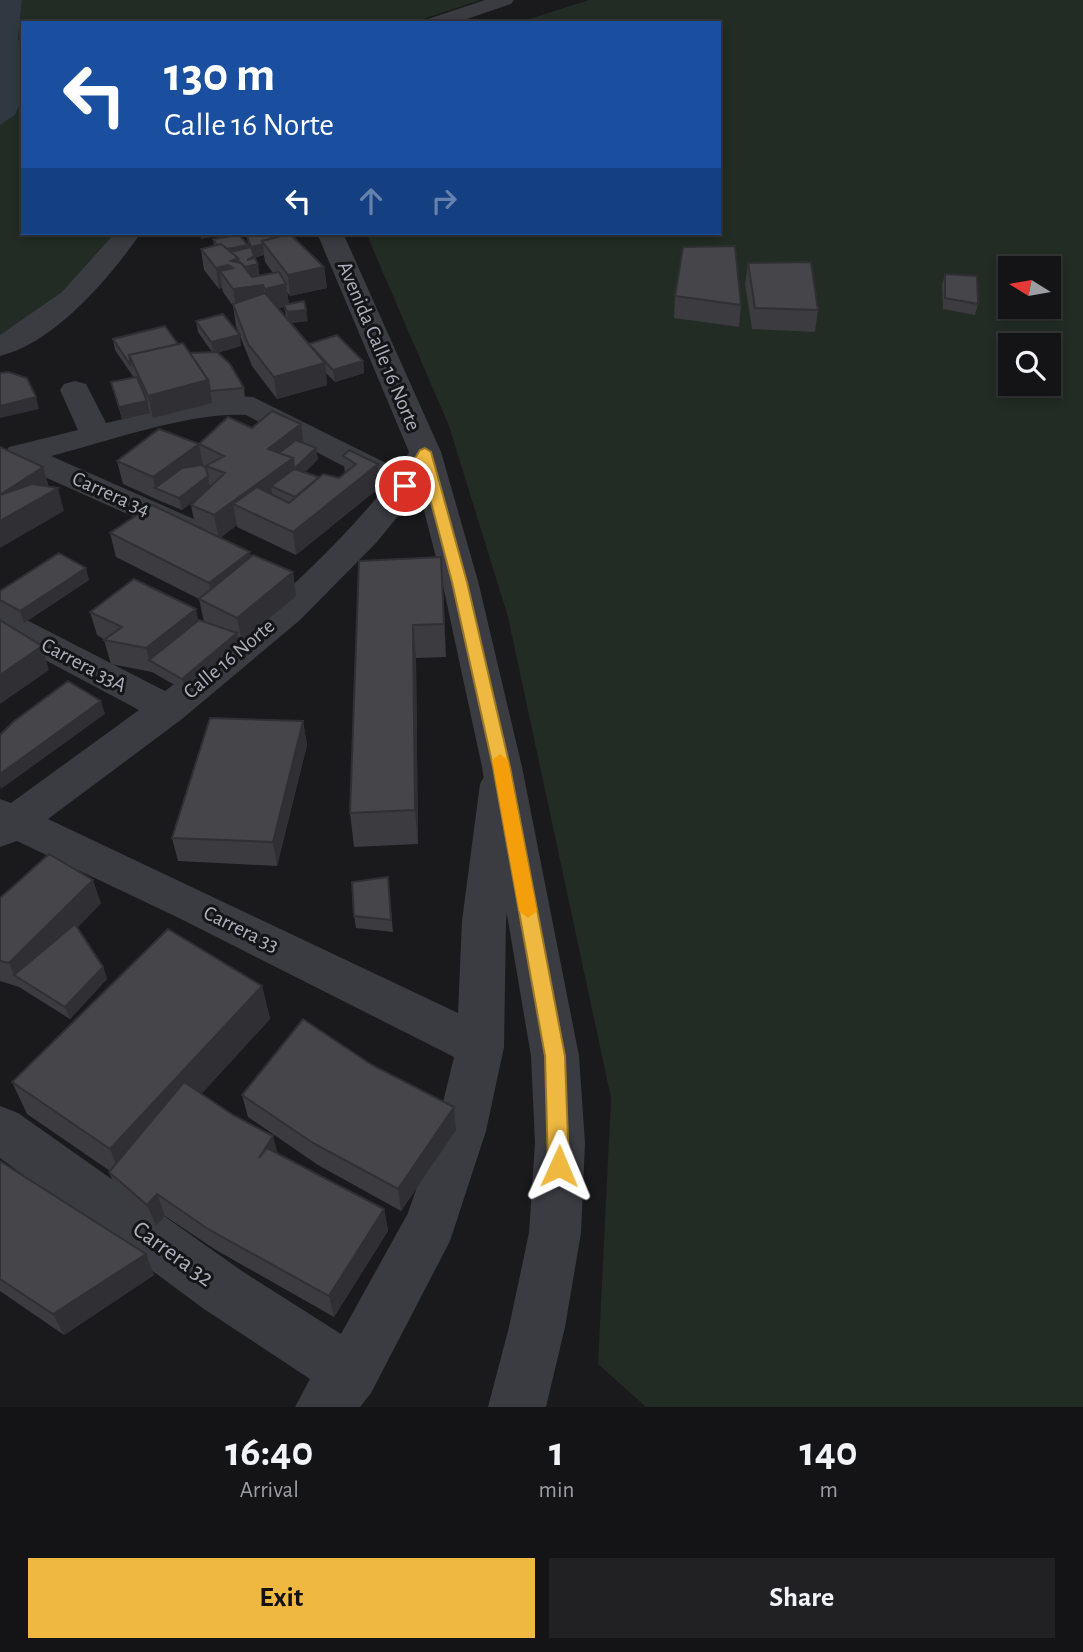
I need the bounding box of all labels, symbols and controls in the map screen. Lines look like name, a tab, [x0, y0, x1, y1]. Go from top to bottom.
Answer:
icon: left	[49, 49, 140, 140]
text: 130 m	[164, 51, 275, 100]
text: Calle 16 Norte	[164, 109, 334, 141]
icon: left	[279, 182, 317, 220]
icon: ahead	[352, 182, 390, 220]
icon: right	[425, 182, 463, 220]
north arrow	[998, 256, 1060, 318]
map controls	[998, 256, 1061, 396]
street label: Avenida Calle 16 Norte	[334, 258, 424, 434]
button: search	[998, 333, 1061, 396]
pin	[375, 456, 435, 516]
icon: arrive	[386, 467, 424, 505]
street label: Carrera 34	[69, 468, 153, 520]
street label: Calle 16 Norte	[180, 615, 278, 703]
street label: Carrera 33A	[38, 634, 130, 696]
street label: Carrera 33	[200, 902, 282, 956]
position arrow	[522, 1129, 596, 1203]
street label: Carrera 32	[128, 1217, 218, 1291]
text: 16:40	[225, 1431, 313, 1473]
text: 1	[549, 1431, 564, 1473]
text: 140	[800, 1431, 858, 1473]
text: Arrival	[240, 1479, 299, 1502]
text: min	[539, 1479, 574, 1502]
text: m	[819, 1479, 838, 1502]
button: Exit	[28, 1558, 535, 1638]
button: Share	[549, 1558, 1055, 1638]

